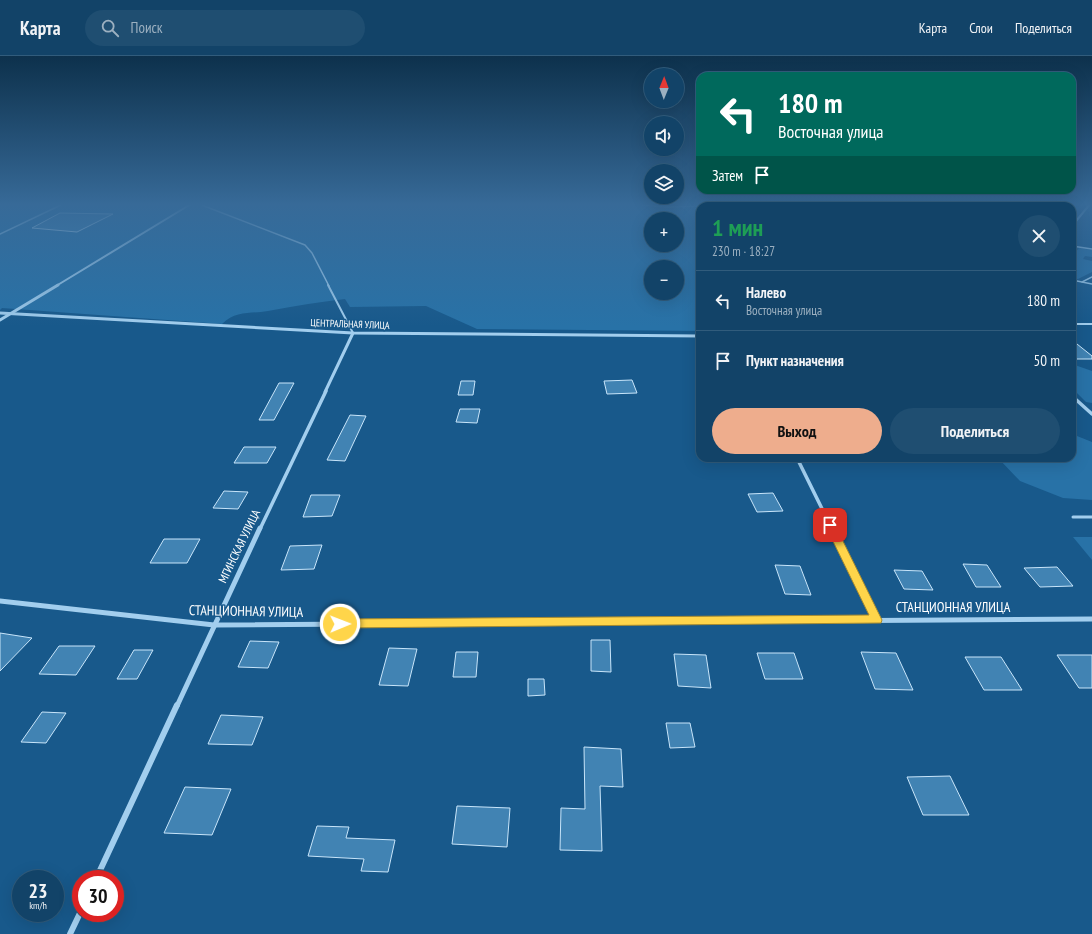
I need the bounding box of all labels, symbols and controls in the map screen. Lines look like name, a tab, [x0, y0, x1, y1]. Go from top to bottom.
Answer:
search box	[85, 10, 365, 46]
text: Карта	[20, 16, 61, 40]
icon: search	[99, 17, 121, 39]
text: Поиск	[131, 18, 163, 37]
text: Карта	[919, 19, 947, 37]
text: Слои	[969, 19, 993, 37]
text: Поделиться	[1015, 19, 1072, 37]
north arrow	[644, 68, 684, 108]
map controls	[644, 68, 684, 300]
text: 180 m	[778, 84, 842, 121]
icon: left	[712, 88, 764, 140]
button: sound	[644, 116, 684, 156]
text: Восточная улица	[778, 120, 884, 143]
button: layers	[644, 164, 684, 204]
icon: arrive	[751, 164, 773, 186]
text: Затем	[712, 166, 743, 185]
button: +	[644, 212, 684, 252]
text: 1 мин	[712, 212, 763, 243]
button: close	[1018, 215, 1060, 257]
text: 230 m · 18:27	[712, 243, 775, 260]
button: −	[644, 260, 684, 300]
text: Налево	[746, 283, 786, 302]
icon: left	[712, 290, 734, 312]
text: 180 m	[1027, 291, 1060, 310]
text: Восточная улица	[746, 302, 822, 319]
street label: ЦЕНТРАЛЬНАЯ УЛИЦА	[310, 316, 390, 332]
icon: arrive	[712, 350, 734, 372]
text: Пункт назначения	[746, 351, 844, 370]
text: 50 m	[1034, 351, 1060, 370]
button: Выход	[712, 408, 882, 454]
button: Поделиться	[890, 408, 1060, 454]
street label: МГИНСКАЯ УЛИЦА	[215, 507, 263, 585]
pin	[813, 508, 847, 542]
icon: arrive	[819, 514, 841, 536]
street label: СТАНЦИОННАЯ УЛИЦА	[896, 598, 1011, 616]
street label: СТАНЦИОННАЯ УЛИЦА	[189, 601, 304, 621]
position arrow	[319, 603, 361, 645]
speed limit sign: 30	[72, 870, 124, 922]
text: 23	[28, 878, 48, 904]
text: km/h	[29, 899, 47, 912]

